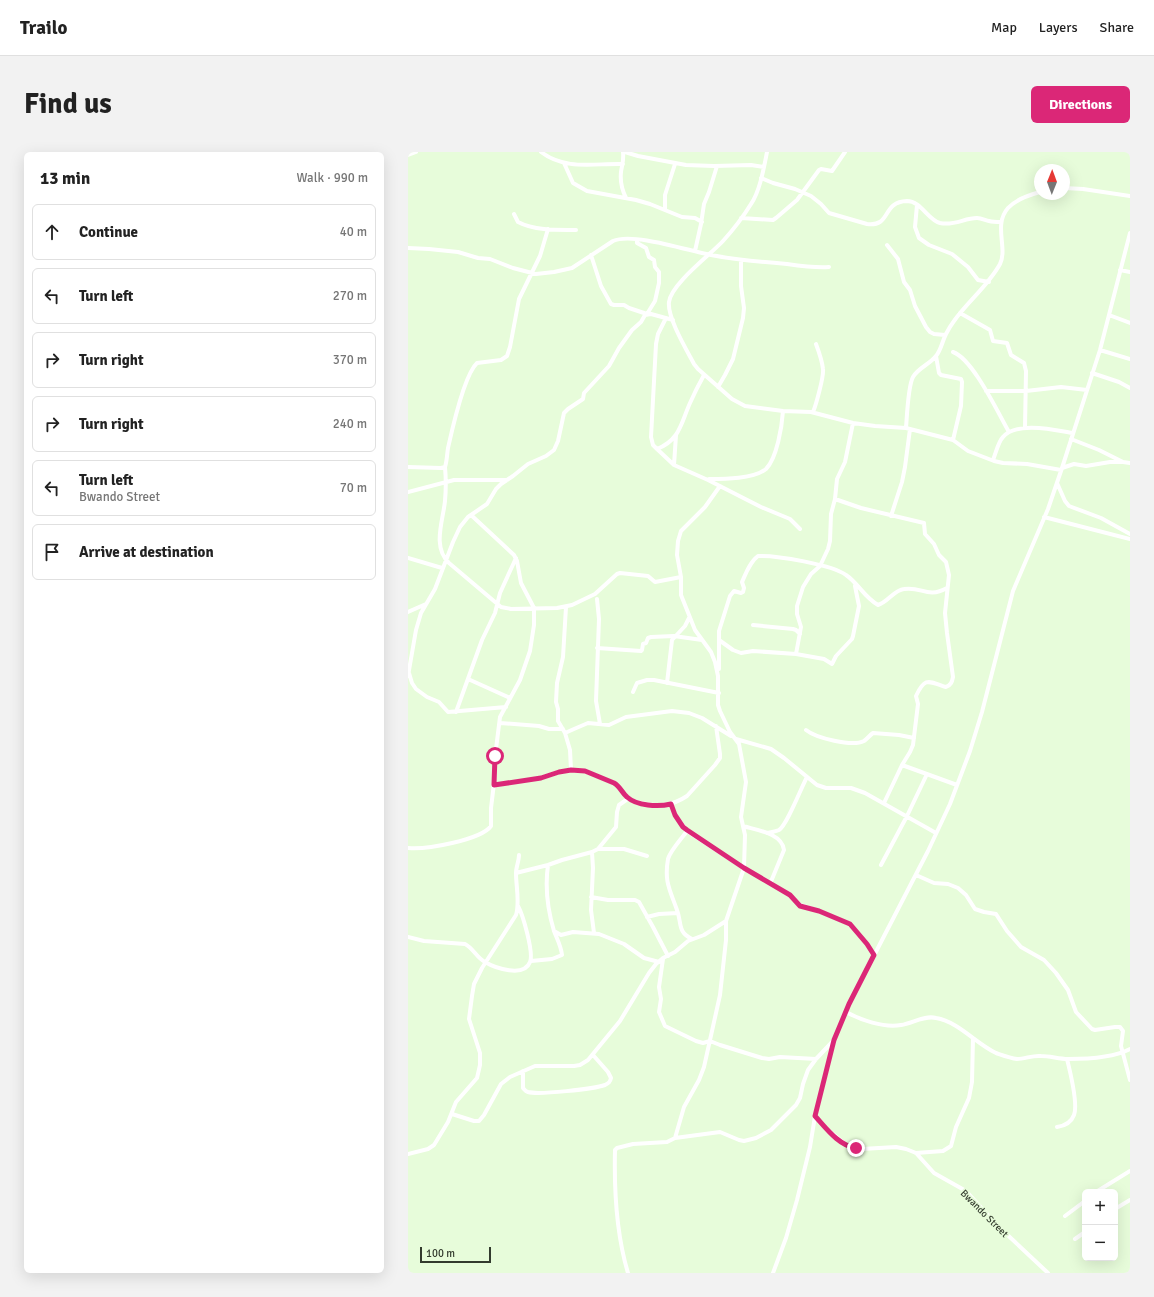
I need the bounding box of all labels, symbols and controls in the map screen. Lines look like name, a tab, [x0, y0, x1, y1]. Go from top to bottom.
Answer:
text: Trailo	[20, 16, 67, 40]
text: Map	[991, 19, 1017, 36]
text: Layers	[1039, 19, 1078, 36]
text: Share	[1100, 19, 1134, 36]
button: Directions	[1031, 86, 1130, 123]
text: Find us	[24, 87, 112, 121]
north arrow	[1034, 164, 1070, 200]
text: 13 min	[40, 168, 90, 189]
text: Walk · 990 m	[297, 170, 368, 186]
icon: ahead	[41, 221, 63, 243]
text: Continue	[79, 223, 138, 241]
text: 40 m	[340, 224, 367, 240]
icon: left	[41, 285, 63, 307]
text: Turn left	[79, 287, 133, 305]
text: 270 m	[333, 288, 367, 304]
icon: right	[41, 349, 63, 371]
text: Turn right	[79, 351, 144, 369]
text: 370 m	[333, 352, 367, 368]
icon: right	[41, 413, 63, 435]
text: Turn right	[79, 415, 144, 433]
text: 240 m	[333, 416, 367, 432]
text: Turn left	[79, 471, 133, 489]
icon: left	[41, 477, 63, 499]
text: 70 m	[340, 480, 367, 496]
text: Bwando Street	[79, 489, 160, 505]
icon: arrive	[41, 541, 63, 563]
text: Arrive at destination	[79, 543, 214, 561]
route start	[486, 747, 504, 765]
route end	[847, 1139, 865, 1157]
street label: Bwando Street	[958, 1187, 1011, 1240]
map controls	[1082, 1189, 1118, 1261]
button: +	[1082, 1189, 1118, 1225]
button: −	[1082, 1225, 1118, 1261]
scale bar	[420, 1245, 491, 1264]
text: 100 m	[426, 1247, 455, 1260]

